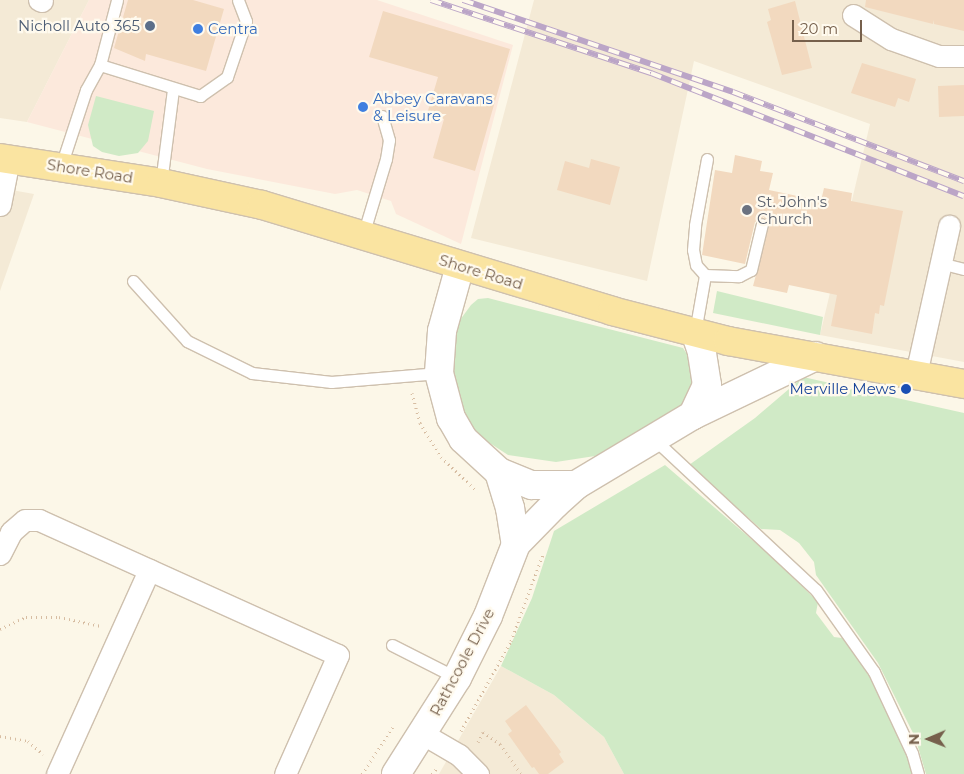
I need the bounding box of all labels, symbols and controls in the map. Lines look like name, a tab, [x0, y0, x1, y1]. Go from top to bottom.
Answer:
scale bar	[794, 10, 864, 42]
place label: Nicholl Auto 365	[18, 17, 140, 35]
text: 20 m	[800, 19, 838, 38]
marker: Nicholl Auto 365	[144, 20, 156, 32]
place label: Centra	[208, 20, 258, 38]
marker: Centra	[192, 23, 204, 35]
place label: Abbey Caravans & Leisure	[373, 89, 493, 124]
marker: Abbey Caravans & Leisure	[357, 101, 369, 113]
street label: Shore Road	[46, 155, 134, 187]
place label: St. John's Church	[757, 192, 827, 227]
marker: St. John's Church	[741, 204, 753, 216]
street label: Shore Road	[437, 251, 525, 293]
place label: Merville Mews	[790, 380, 896, 398]
marker: Merville Mews	[900, 383, 912, 395]
street label: Rathcoole Drive	[426, 605, 498, 719]
north arrow	[904, 714, 954, 764]
text: N	[905, 733, 923, 745]

